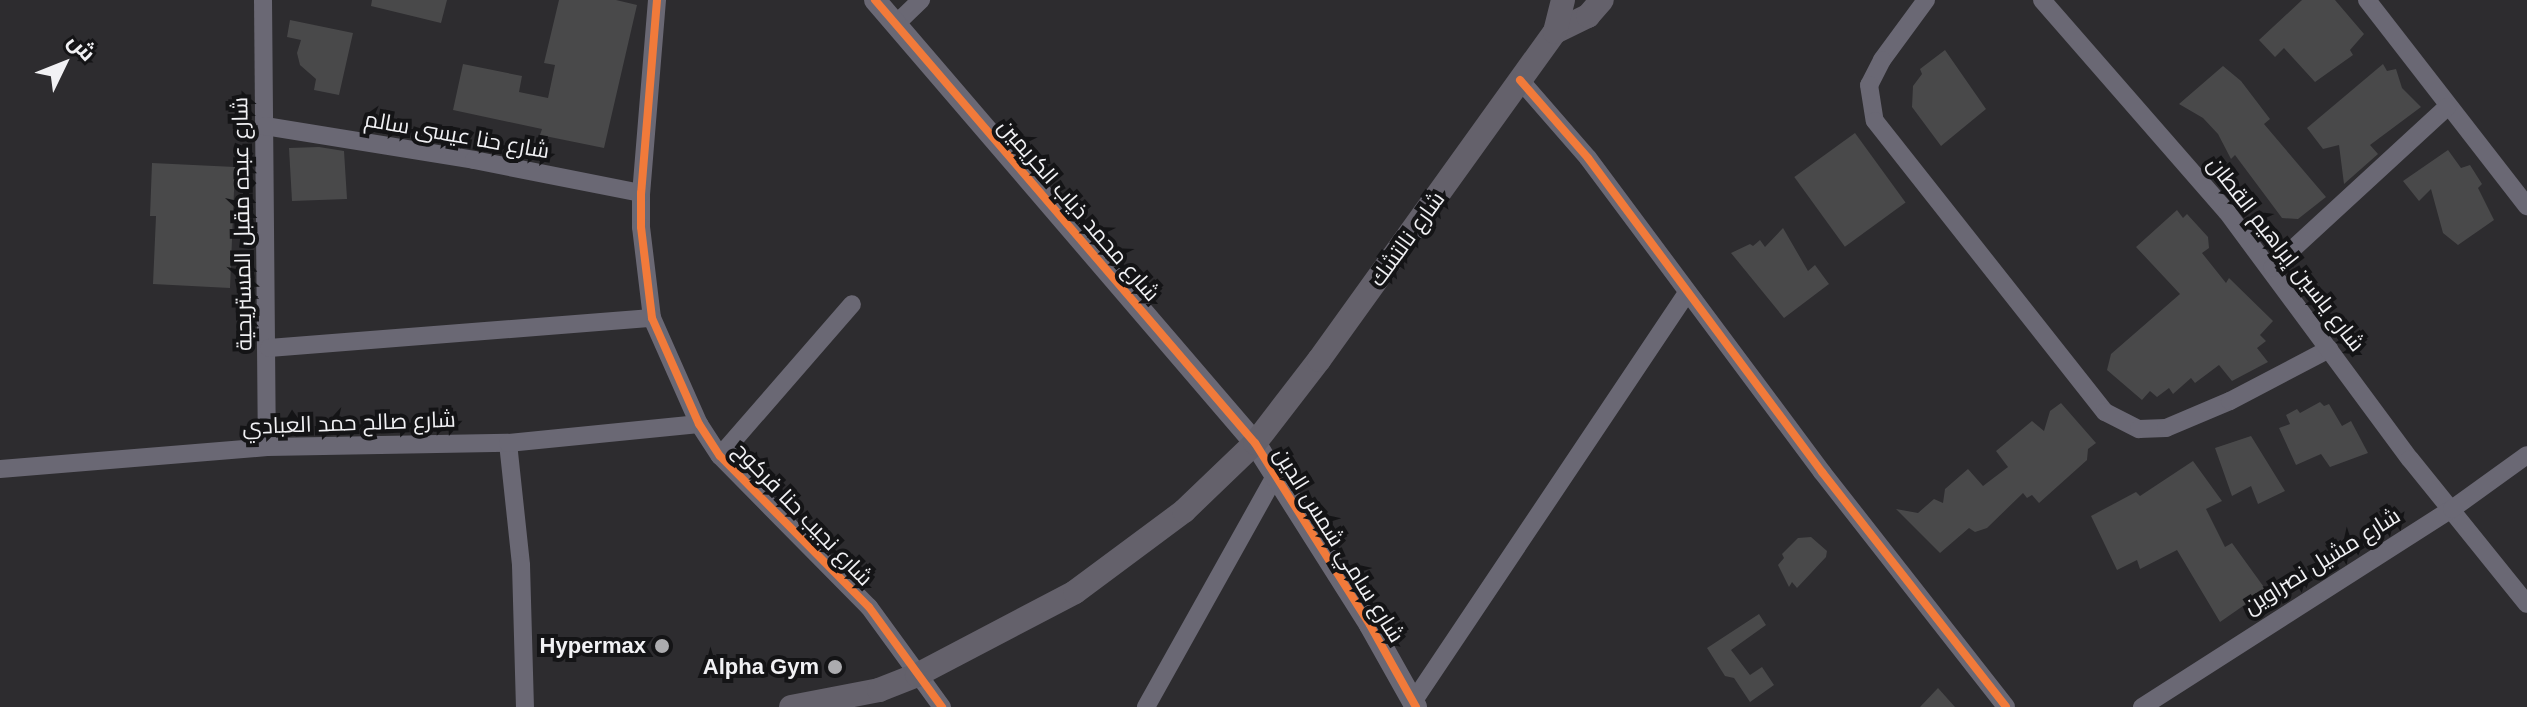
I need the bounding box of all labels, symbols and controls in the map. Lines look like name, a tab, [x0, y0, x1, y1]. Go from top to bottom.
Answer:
north arrow	[24, 24, 104, 104]
text: ش	[63, 28, 101, 66]
street label: شارع عبده مقبل المستريحية	[227, 97, 257, 351]
street label: شارع حنا عيسى سالم	[363, 106, 551, 164]
street label: شارع محمد ذياب الكريمين	[993, 114, 1165, 306]
street label: شارع ياسين إبراهيم القطان	[2202, 151, 2370, 357]
street label: شارع نالتشك	[1364, 187, 1450, 291]
street label: شارع صالح حمد العبادي	[242, 406, 456, 440]
street label: شارع نجيب حنا فركوح	[728, 437, 878, 591]
street label: شارع سامي شمس الدين	[1268, 443, 1410, 647]
street label: شارع مشيل نصراوين	[2239, 502, 2405, 620]
place label: Hypermax	[540, 633, 646, 659]
marker: Hypermax	[653, 637, 671, 655]
place label: Alpha Gym	[703, 654, 819, 680]
marker: Alpha Gym	[826, 658, 844, 676]

